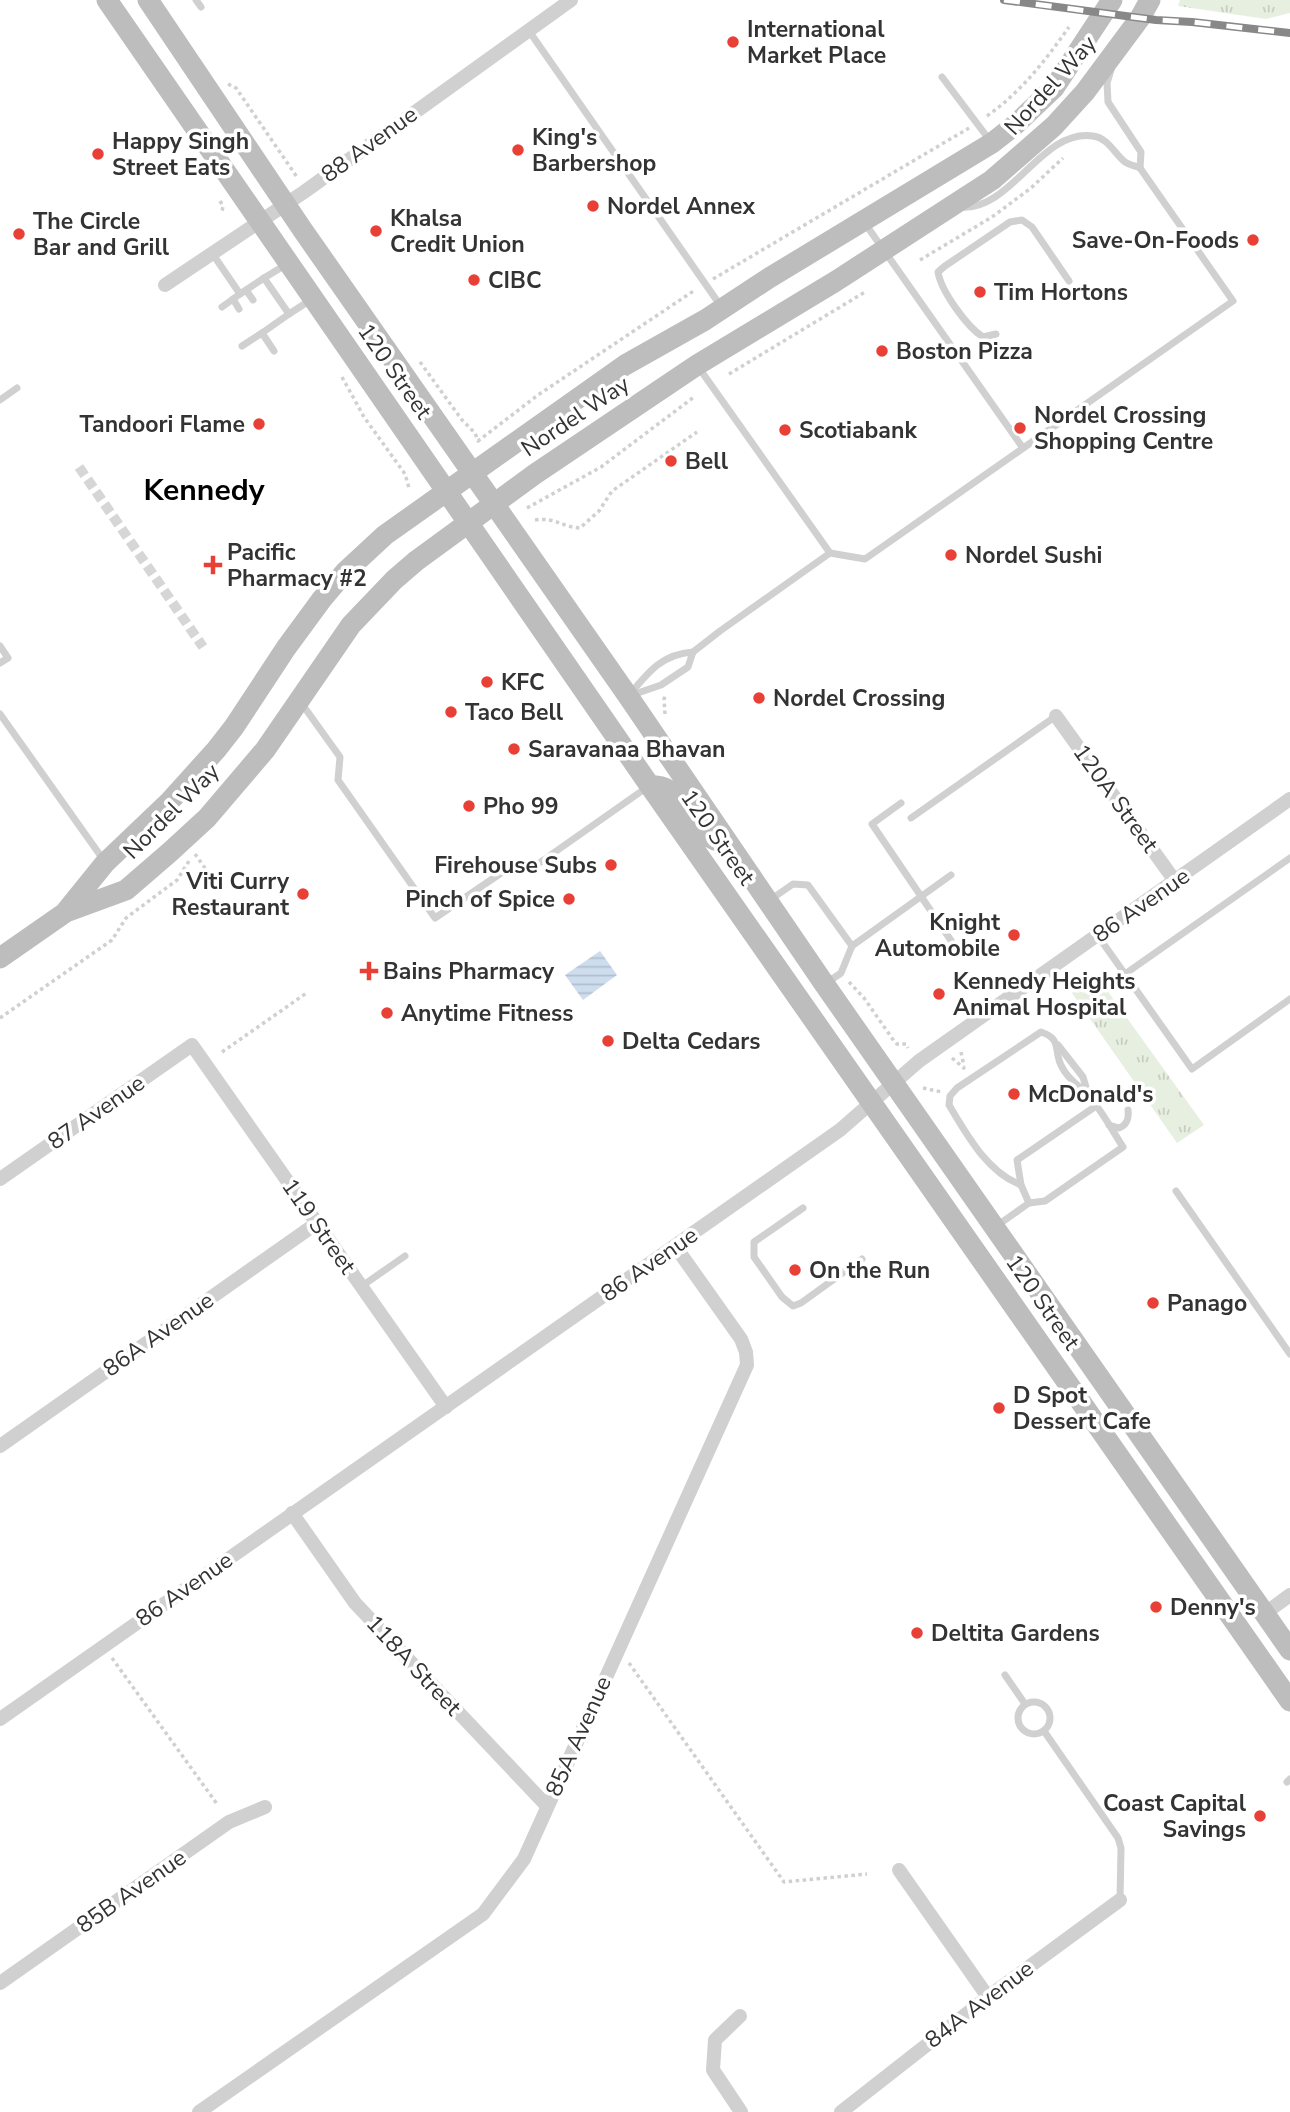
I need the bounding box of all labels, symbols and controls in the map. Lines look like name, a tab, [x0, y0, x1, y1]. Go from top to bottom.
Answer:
place label: International Market Place	[747, 14, 886, 71]
street label: Nordel Way	[997, 29, 1104, 142]
marker: International Market Place	[725, 34, 741, 50]
street label: 88 Avenue	[315, 99, 424, 190]
place label: King's Barbershop	[532, 122, 656, 179]
place label: Happy Singh Street Eats	[112, 126, 249, 183]
marker: King's Barbershop	[510, 142, 526, 158]
marker: Happy Singh Street Eats	[90, 146, 106, 162]
place label: Nordel Annex	[607, 191, 756, 222]
marker: Nordel Annex	[585, 198, 601, 214]
place label: Khalsa Credit Union	[390, 203, 525, 260]
place label: The Circle Bar and Grill	[33, 206, 170, 263]
marker: Khalsa Credit Union	[368, 223, 384, 239]
place label: Save-On-Foods	[1072, 225, 1239, 256]
marker: The Circle Bar and Grill	[11, 226, 27, 242]
marker: Save-On-Foods	[1245, 232, 1261, 248]
place label: CIBC	[488, 265, 542, 296]
marker: CIBC	[466, 272, 482, 288]
place label: Tim Hortons	[994, 277, 1128, 308]
marker: Tim Hortons	[972, 284, 988, 300]
street label: 120 Street	[350, 317, 439, 426]
place label: Boston Pizza	[896, 336, 1033, 367]
marker: Boston Pizza	[874, 343, 890, 359]
street label: Nordel Way	[515, 369, 636, 464]
place label: Nordel Crossing Shopping Centre	[1034, 400, 1213, 457]
place label: Tandoori Flame	[80, 409, 245, 440]
place label: Scotiabank	[799, 415, 917, 446]
marker: Tandoori Flame	[251, 416, 267, 432]
marker: Nordel Crossing Shopping Centre	[1012, 420, 1028, 436]
marker: Scotiabank	[777, 422, 793, 438]
place label: Bell	[685, 446, 729, 477]
marker: Bell	[663, 453, 679, 469]
district label: Kennedy	[144, 470, 265, 511]
place label: Pacific Pharmacy #2	[227, 537, 367, 594]
place label: Nordel Sushi	[965, 540, 1102, 571]
marker: Nordel Sushi	[943, 547, 959, 563]
marker: Pacific Pharmacy #2	[205, 557, 221, 573]
place label: KFC	[501, 667, 545, 698]
marker: KFC	[479, 674, 495, 690]
place label: Nordel Crossing	[773, 683, 945, 714]
marker: Nordel Crossing	[751, 690, 767, 706]
place label: Taco Bell	[465, 697, 564, 728]
marker: Taco Bell	[443, 704, 459, 720]
place label: Saravanaa Bhavan	[528, 734, 725, 765]
street label: 120A Street	[1066, 738, 1166, 859]
marker: Saravanaa Bhavan	[506, 741, 522, 757]
street label: Nordel Way	[116, 756, 226, 866]
street label: 120 Street	[673, 783, 762, 892]
place label: Pho 99	[483, 791, 559, 822]
marker: Pho 99	[461, 798, 477, 814]
place label: Firehouse Subs	[434, 850, 597, 881]
marker: Firehouse Subs	[603, 857, 619, 873]
street label: 86 Avenue	[1087, 861, 1196, 950]
place label: Viti Curry Restaurant	[171, 866, 290, 923]
place label: Pinch of Spice	[405, 884, 555, 915]
marker: Viti Curry Restaurant	[295, 886, 311, 902]
marker: Pinch of Spice	[561, 891, 577, 907]
place label: Knight Automobile	[875, 907, 1000, 964]
marker: Knight Automobile	[1006, 927, 1022, 943]
place label: Bains Pharmacy	[383, 956, 555, 987]
marker: Bains Pharmacy	[361, 963, 377, 979]
place label: Kennedy Heights Animal Hospital	[953, 966, 1135, 1023]
marker: Kennedy Heights Animal Hospital	[931, 986, 947, 1002]
place label: Anytime Fitness	[401, 998, 573, 1029]
marker: Anytime Fitness	[379, 1005, 395, 1021]
place label: Delta Cedars	[622, 1026, 760, 1057]
marker: Delta Cedars	[600, 1033, 616, 1049]
street label: 87 Avenue	[42, 1068, 151, 1157]
place label: McDonald's	[1028, 1079, 1153, 1110]
marker: McDonald's	[1006, 1086, 1022, 1102]
street label: 119 Street	[274, 1172, 363, 1281]
street label: 86 Avenue	[595, 1220, 704, 1309]
street label: 120 Street	[998, 1248, 1087, 1357]
place label: On the Run	[809, 1255, 930, 1286]
marker: On the Run	[787, 1262, 803, 1278]
street label: 86A Avenue	[97, 1285, 220, 1384]
place label: Panago	[1167, 1288, 1247, 1319]
marker: Panago	[1145, 1295, 1161, 1311]
place label: D Spot Dessert Cafe	[1013, 1380, 1151, 1437]
marker: D Spot Dessert Cafe	[991, 1400, 1007, 1416]
street label: 86 Avenue	[130, 1545, 239, 1634]
place label: Denny's	[1170, 1592, 1256, 1623]
marker: Denny's	[1148, 1599, 1164, 1615]
street label: 118A Street	[359, 1608, 469, 1723]
place label: Deltita Gardens	[931, 1618, 1100, 1649]
marker: Deltita Gardens	[909, 1625, 925, 1641]
street label: 85A Avenue	[538, 1671, 619, 1801]
place label: Coast Capital Savings	[1103, 1788, 1247, 1845]
marker: Coast Capital Savings	[1252, 1808, 1268, 1824]
street label: 85B Avenue	[70, 1842, 192, 1941]
street label: 84A Avenue	[919, 1953, 1040, 2055]

